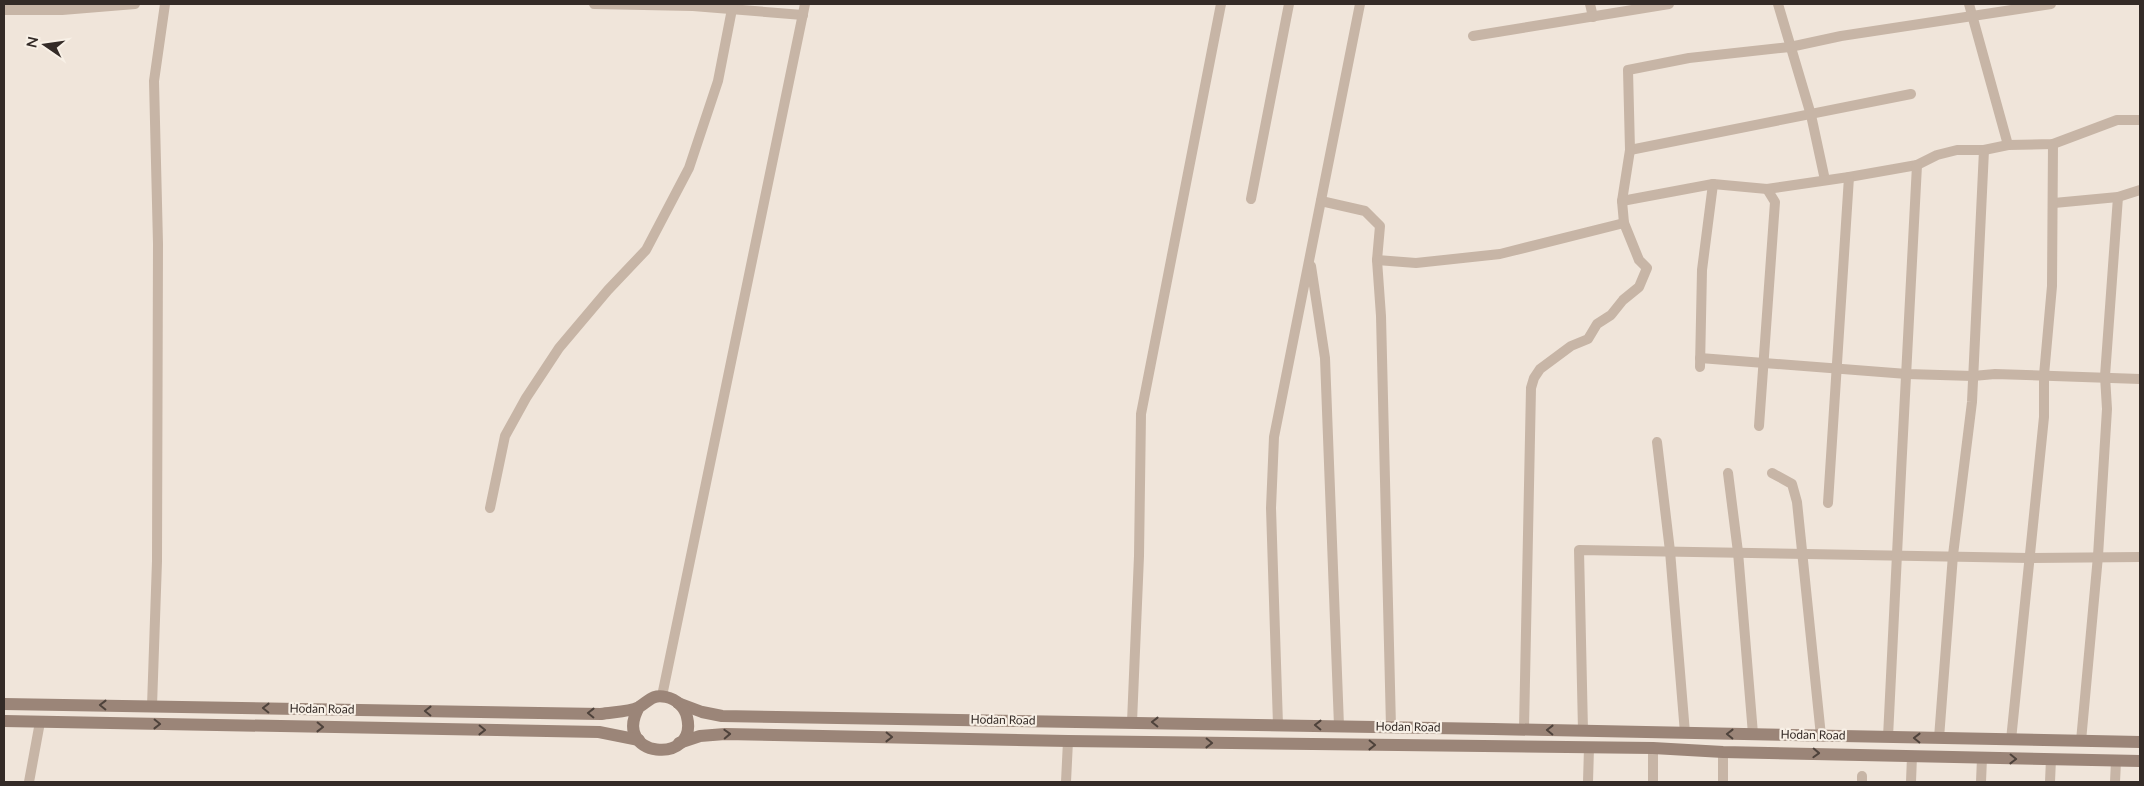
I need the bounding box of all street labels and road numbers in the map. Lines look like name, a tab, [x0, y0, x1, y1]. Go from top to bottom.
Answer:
street label: Hodan Road	[289, 700, 355, 717]
street label: Hodan Road	[970, 711, 1036, 728]
street label: Hodan Road	[1375, 718, 1441, 735]
street label: Hodan Road	[1780, 726, 1846, 743]

